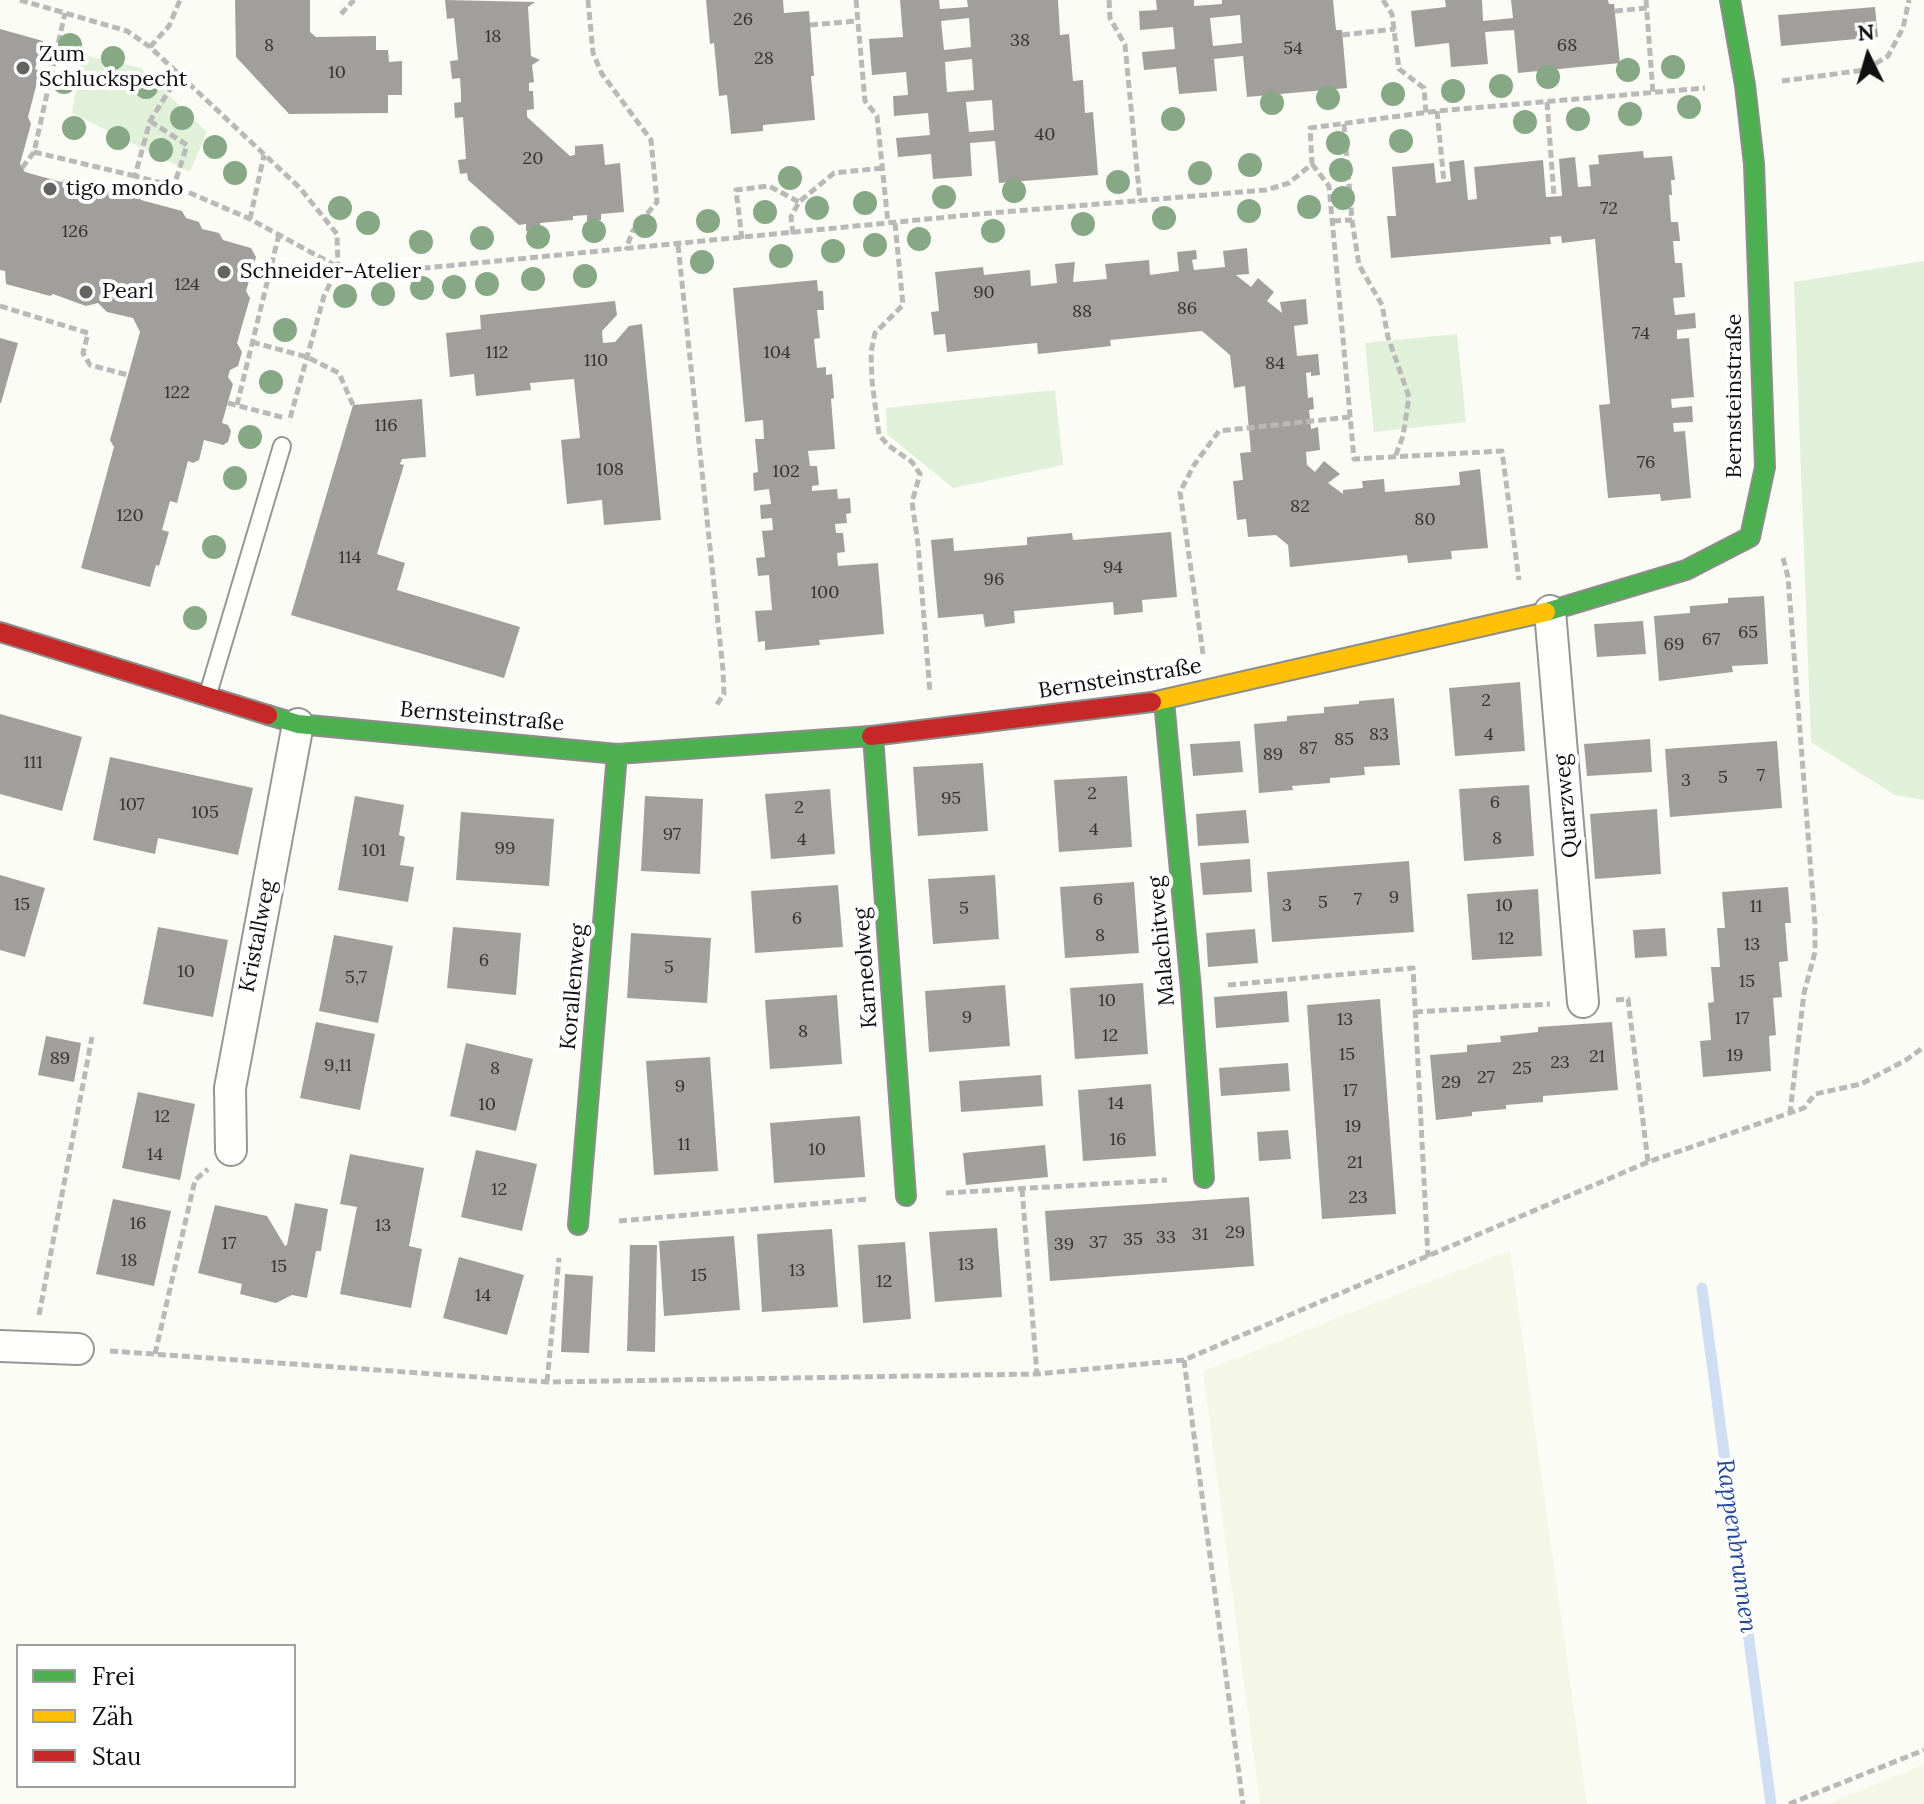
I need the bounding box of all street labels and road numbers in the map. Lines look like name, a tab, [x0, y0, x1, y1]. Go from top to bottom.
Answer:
street label: Bernsteinstraße	[1722, 314, 1748, 478]
street label: Bernsteinstraße	[1036, 653, 1204, 705]
street label: Bernsteinstraße	[399, 697, 565, 737]
street label: Quarzweg	[1549, 753, 1585, 859]
street label: Malachitweg	[1143, 875, 1181, 1007]
street label: Kristallweg	[234, 877, 282, 995]
street label: Karneolweg	[849, 907, 883, 1029]
street label: Korallenweg	[555, 923, 593, 1051]

